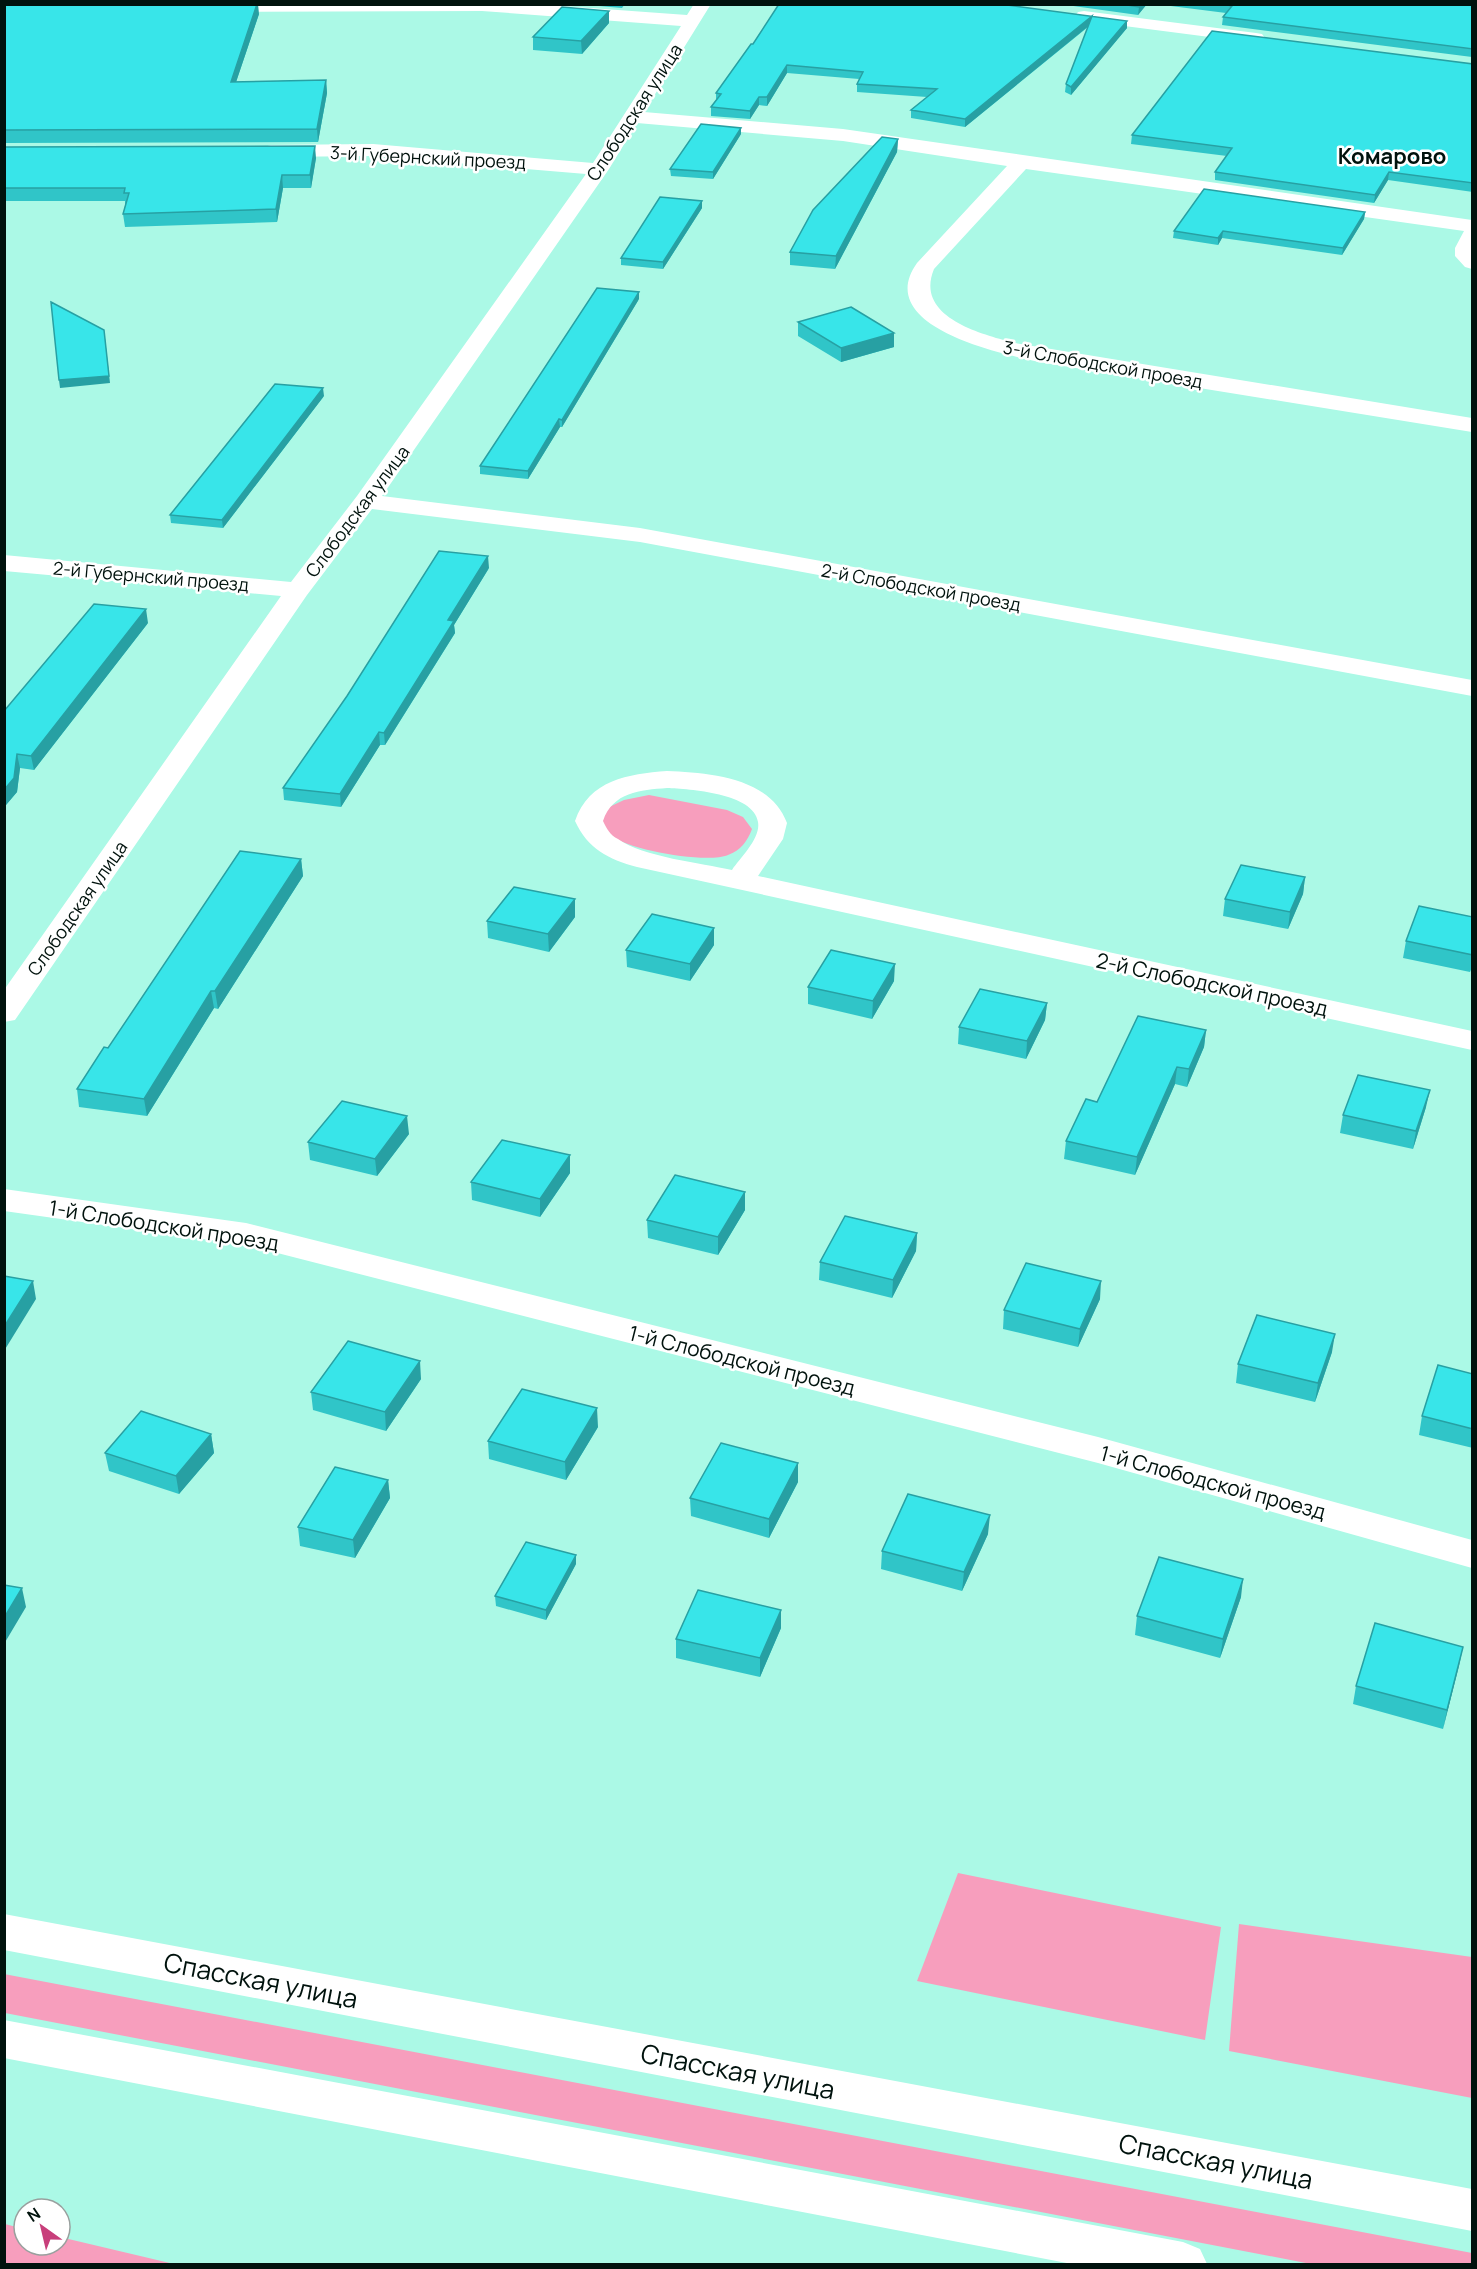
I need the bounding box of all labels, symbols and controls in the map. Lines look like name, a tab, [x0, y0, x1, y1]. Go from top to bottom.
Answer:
street label: Слободская улица	[581, 39, 687, 185]
street label: 3-й Губернский проезд	[329, 140, 527, 174]
district label: Комарово	[1338, 141, 1446, 171]
street label: 3-й Слободской проезд	[1001, 335, 1205, 393]
street label: Слободская улица	[300, 440, 414, 582]
street label: 2-й Губернский проезд	[52, 555, 250, 597]
street label: 2-й Слободской проезд	[819, 558, 1023, 616]
street label: Слободская улица	[22, 836, 132, 980]
street label: 2-й Слободской проезд	[1094, 946, 1330, 1022]
street label: 1-й Слободской проезд	[47, 1193, 281, 1257]
street label: 1-й Слободской проезд	[626, 1318, 858, 1402]
street label: 1-й Слободской проезд	[1097, 1438, 1329, 1526]
street label: Спасская улица	[161, 1944, 361, 2016]
street label: Спасская улица	[638, 2035, 838, 2107]
street label: Спасская улица	[1116, 2125, 1316, 2197]
north arrow	[12, 2197, 72, 2257]
text: N	[23, 2202, 45, 2227]

